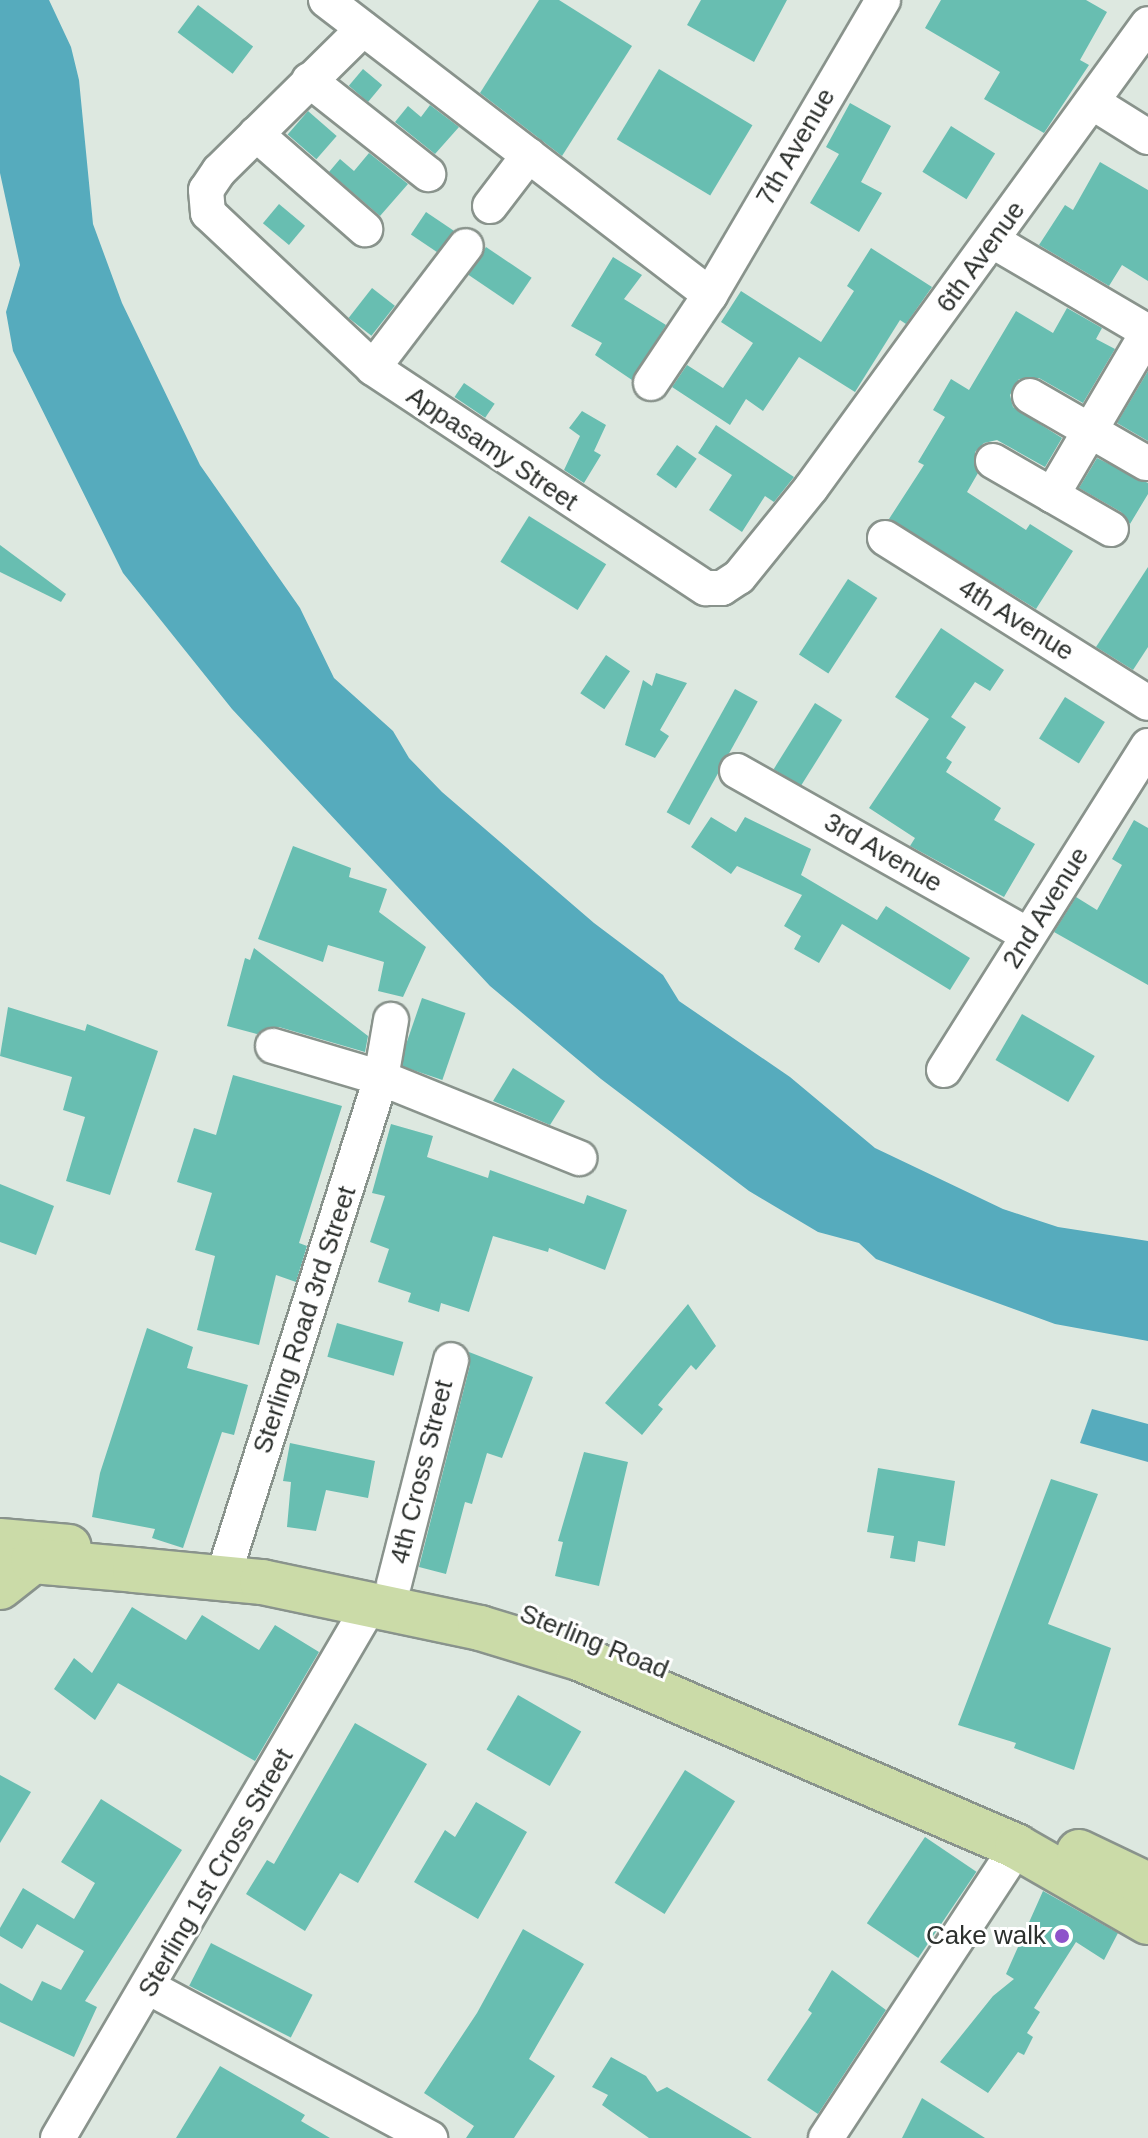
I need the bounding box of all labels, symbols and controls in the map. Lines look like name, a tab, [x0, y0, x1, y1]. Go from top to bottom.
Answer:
street label: 7th Avenue	[750, 82, 842, 212]
street label: 6th Avenue	[930, 195, 1032, 319]
street label: Appasamy Street	[401, 380, 583, 518]
street label: 4th Avenue	[952, 572, 1080, 668]
street label: 3rd Avenue	[818, 806, 948, 900]
street label: 2nd Avenue	[996, 841, 1096, 975]
street label: Sterling Road 3rd Street	[247, 1183, 363, 1457]
street label: 4th Cross Street	[384, 1377, 460, 1567]
street label: Sterling Road	[515, 1598, 673, 1686]
street label: Sterling 1st Cross Street	[132, 1743, 300, 2003]
place label: Cake walk	[926, 1920, 1046, 1952]
marker: Cake walk	[1053, 1927, 1071, 1945]

